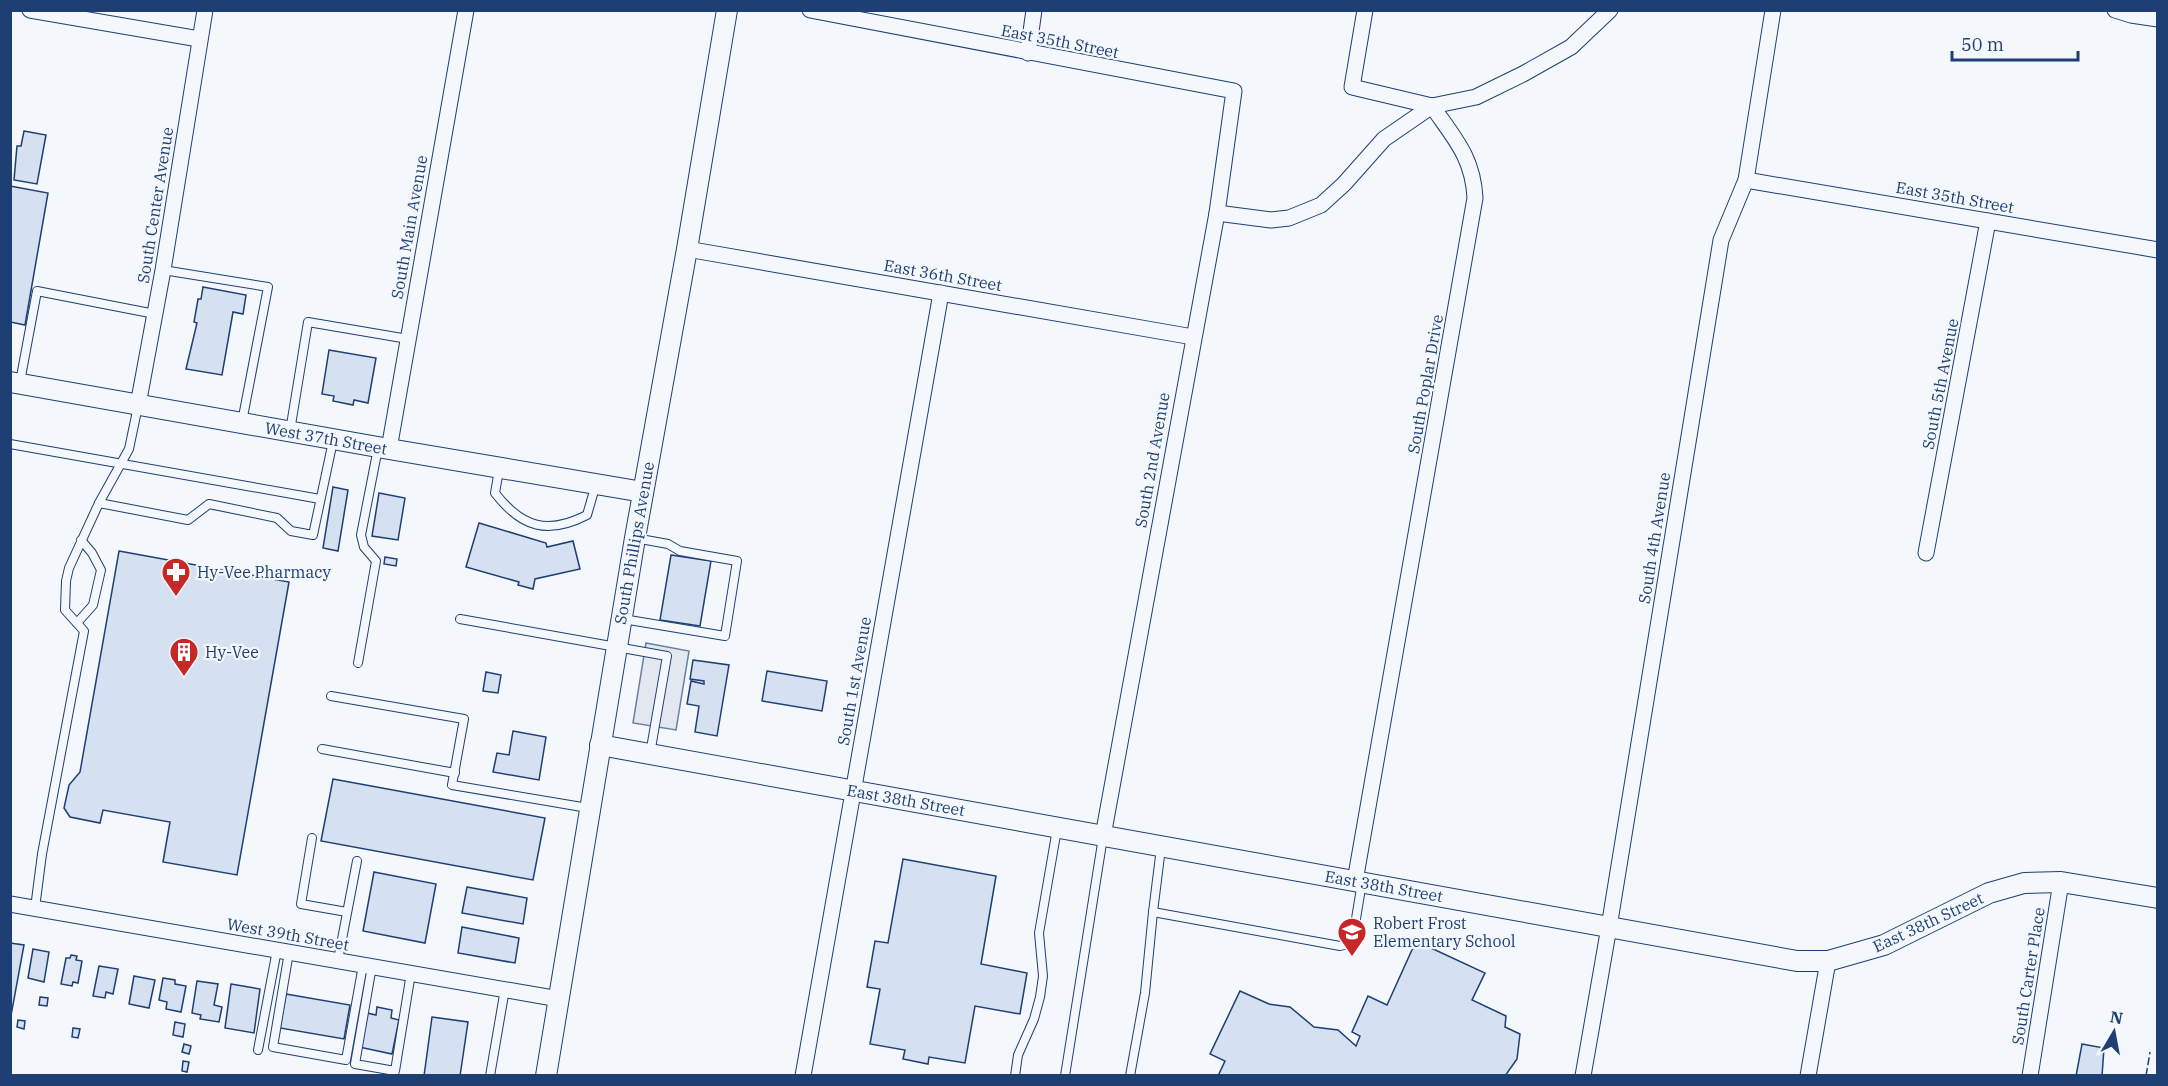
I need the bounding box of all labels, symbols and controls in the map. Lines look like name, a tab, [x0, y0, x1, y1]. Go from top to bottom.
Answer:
street label: East 35th Street	[999, 20, 1121, 62]
scale bar	[1952, 24, 2078, 62]
text: 50 m	[1961, 33, 2004, 56]
street label: South Center Avenue	[133, 125, 177, 285]
street label: South Main Avenue	[387, 154, 431, 300]
street label: East 35th Street	[1894, 177, 2016, 217]
street label: East 36th Street	[882, 255, 1004, 295]
street label: South Poplar Drive	[1403, 313, 1447, 455]
street label: South 5th Avenue	[1918, 317, 1962, 451]
street label: South 2nd Avenue	[1130, 391, 1174, 529]
street label: West 37th Street	[263, 417, 389, 459]
street label: South Phillips Avenue	[610, 460, 658, 626]
street label: South 4th Avenue	[1634, 471, 1674, 605]
pharmacy icon: Hy-Vee Pharmacy	[160, 556, 192, 598]
place label: Hy-Vee Pharmacy	[197, 562, 332, 582]
street label: South 1st Avenue	[833, 615, 875, 747]
building icon: Hy-Vee	[168, 636, 200, 678]
place label: Hy-Vee	[205, 642, 259, 662]
street label: East 38th Street	[845, 780, 967, 820]
street label: East 38th Street	[1323, 866, 1445, 906]
street label: East 38th Street	[1870, 888, 1987, 956]
street label: South Carter Place	[2007, 906, 2049, 1046]
street label: West 39th Street	[225, 913, 351, 955]
place label: Robert Frost Elementary School	[1373, 913, 1516, 951]
school or university icon: Robert Frost Elementary School	[1336, 916, 1368, 958]
north arrow	[2084, 1002, 2144, 1062]
text: N	[2109, 1006, 2125, 1028]

